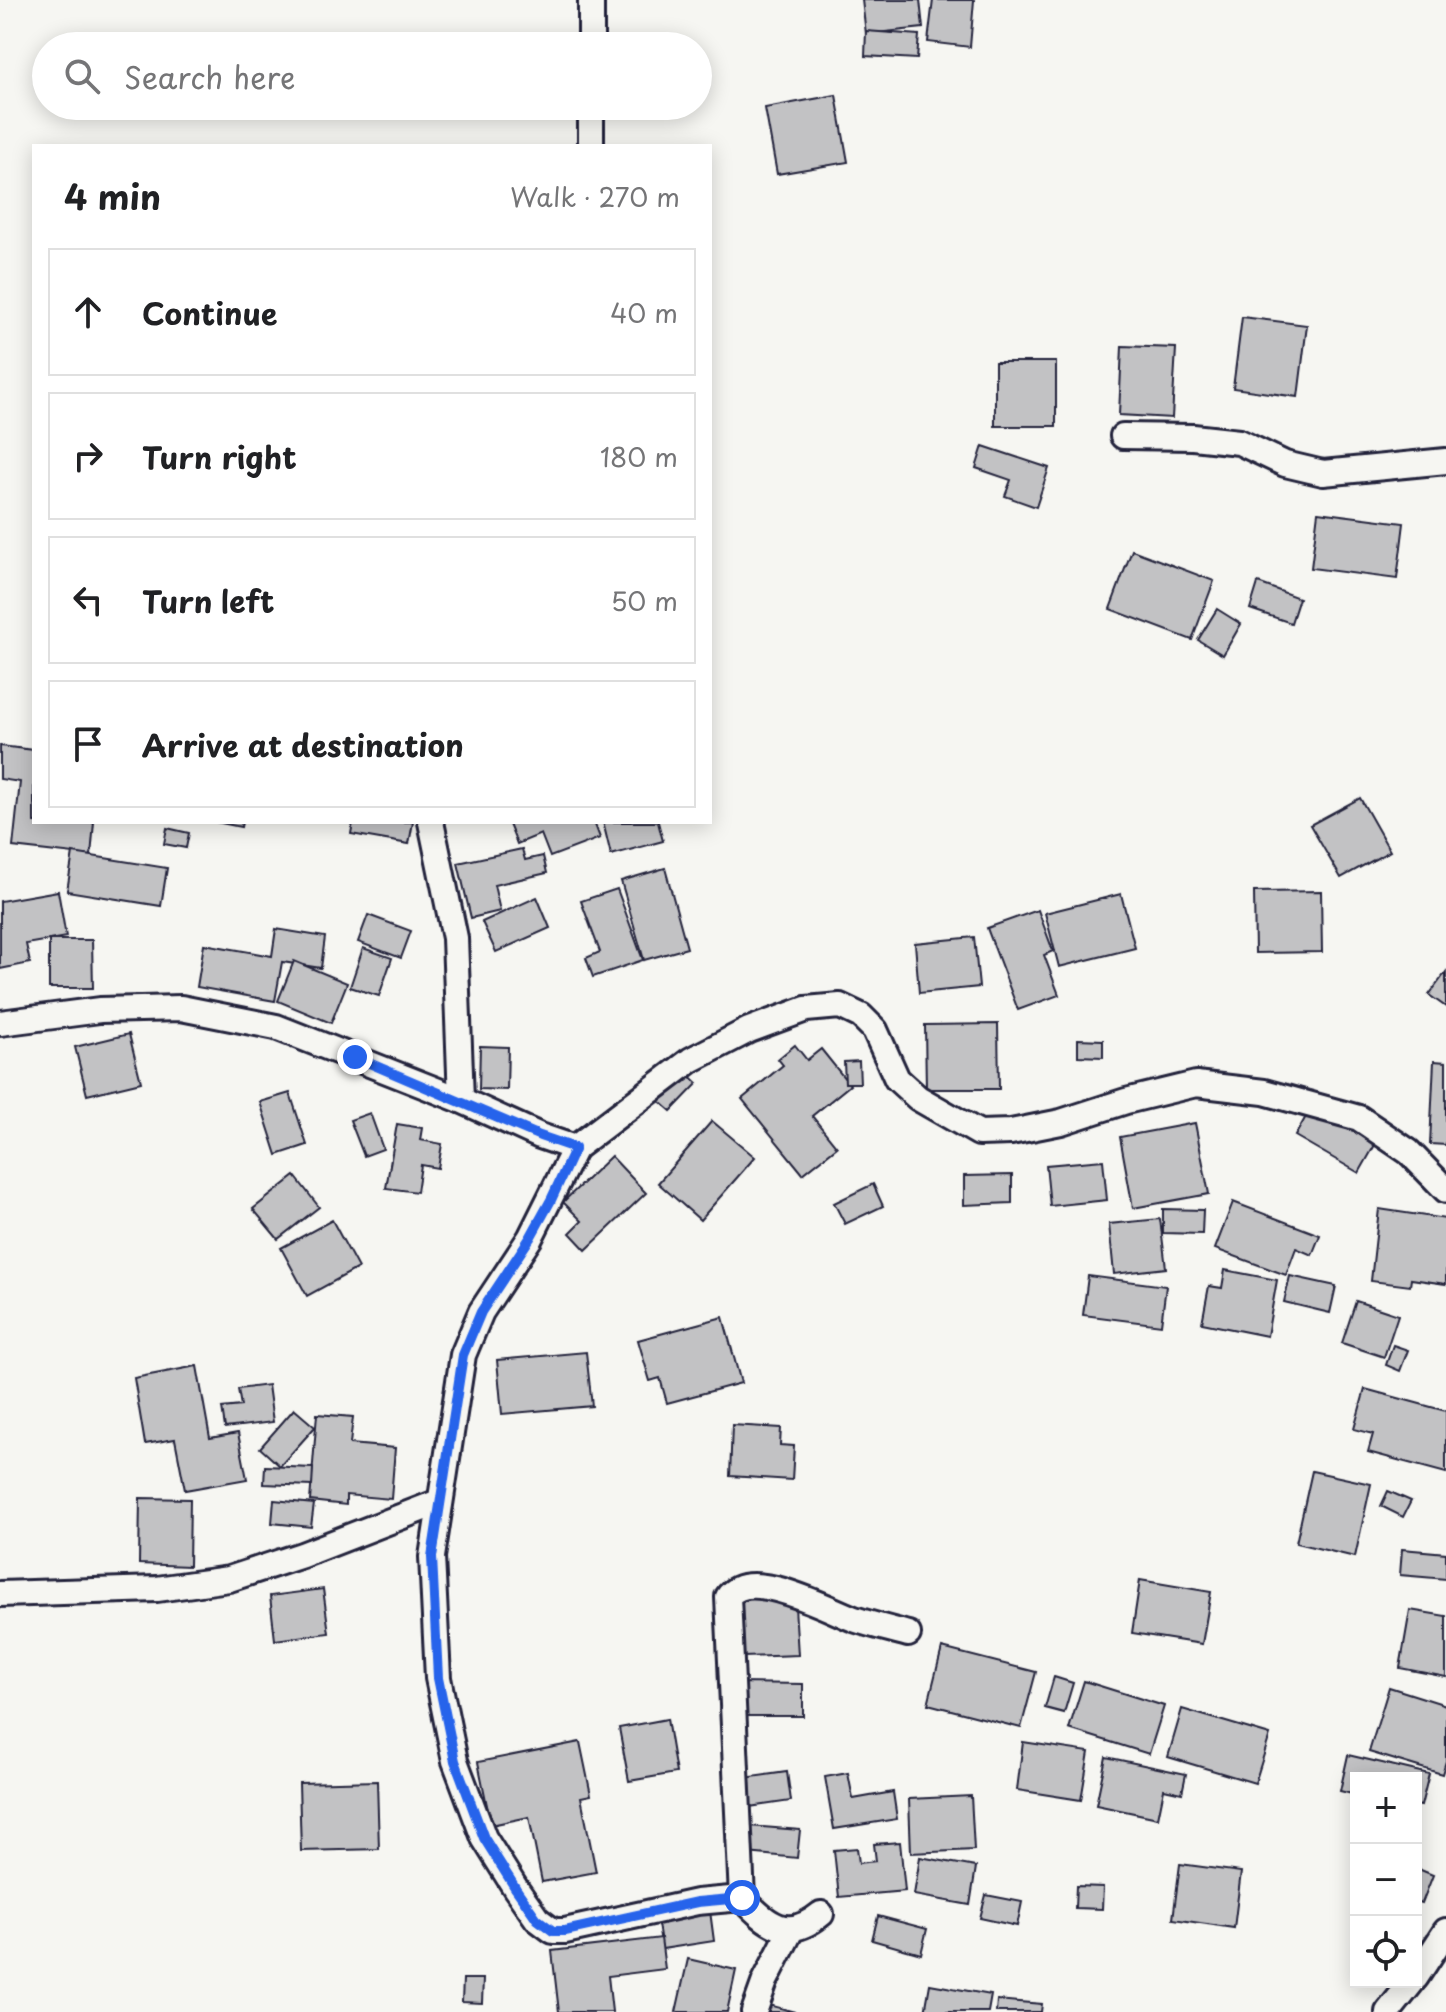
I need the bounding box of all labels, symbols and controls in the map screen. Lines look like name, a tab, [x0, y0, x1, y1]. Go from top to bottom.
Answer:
search box	[32, 32, 712, 120]
icon: search	[60, 54, 104, 98]
text: Search here	[124, 54, 296, 99]
text: 4 min	[64, 170, 161, 222]
text: Walk · 270 m	[510, 177, 680, 216]
icon: ahead	[66, 290, 110, 334]
text: Continue	[142, 290, 277, 335]
text: 40 m	[610, 293, 678, 332]
icon: right	[66, 434, 110, 478]
text: Turn right	[142, 434, 297, 479]
text: 180 m	[600, 437, 678, 476]
icon: left	[66, 578, 110, 622]
text: Turn left	[142, 578, 274, 623]
text: 50 m	[611, 581, 678, 620]
icon: arrive	[66, 722, 110, 766]
text: Arrive at destination	[142, 722, 464, 767]
route end	[337, 1039, 373, 1075]
map controls	[1350, 1772, 1422, 1988]
button: +	[1350, 1772, 1422, 1844]
button: −	[1350, 1844, 1422, 1916]
route start	[724, 1880, 760, 1916]
button: locate	[1350, 1916, 1422, 1988]

